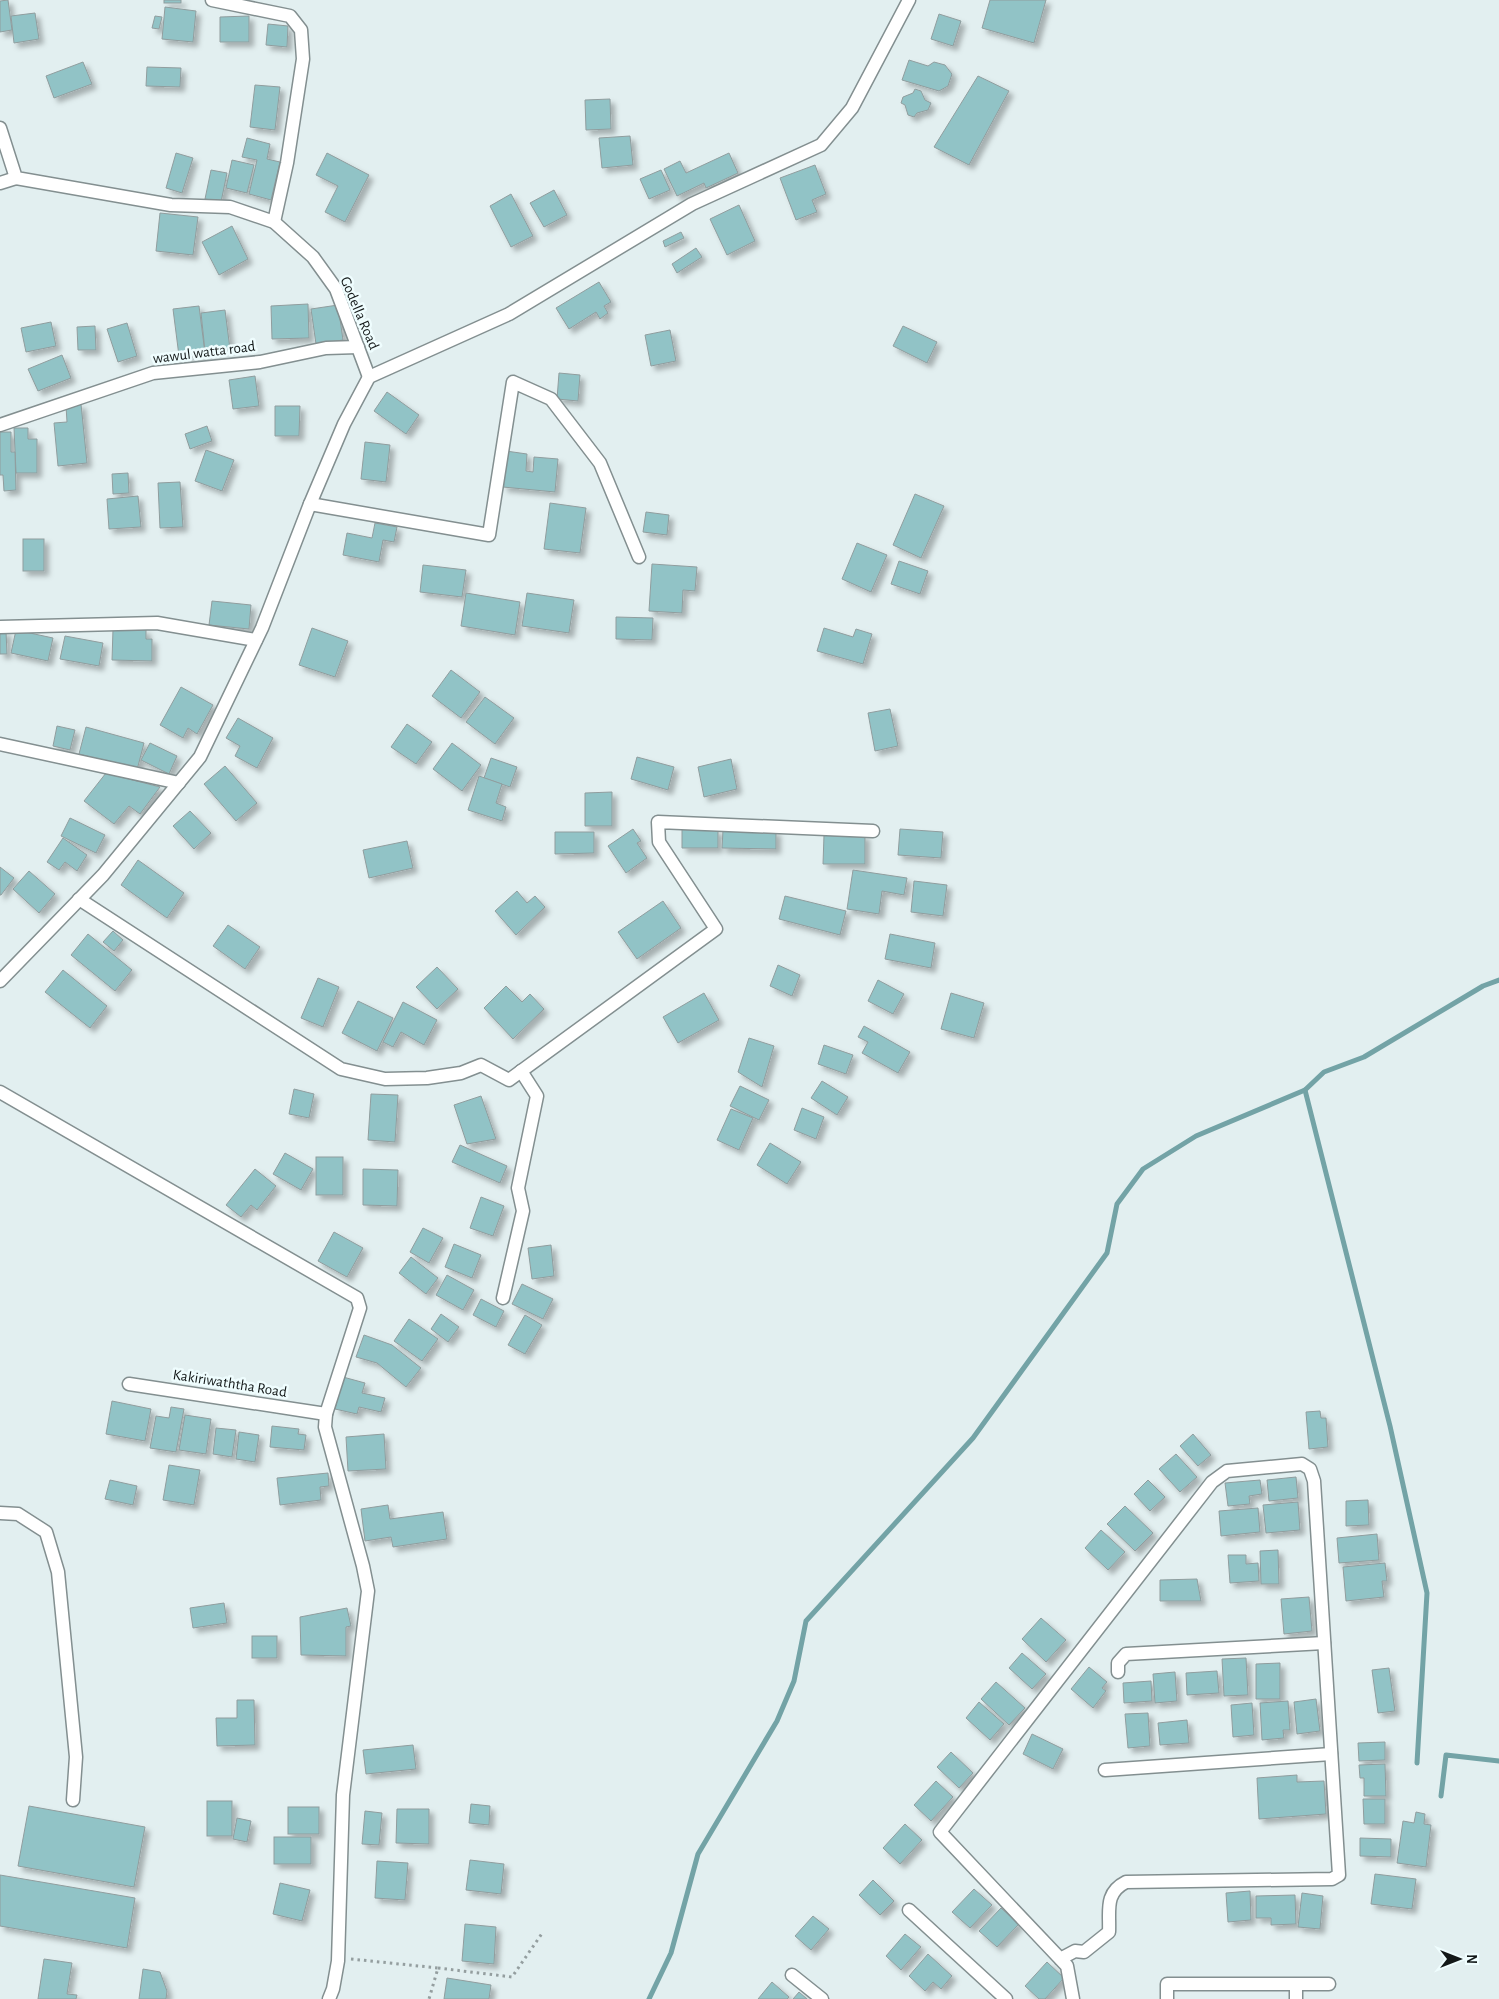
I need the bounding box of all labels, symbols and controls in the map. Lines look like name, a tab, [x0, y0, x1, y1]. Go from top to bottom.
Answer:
street label: Godella Road	[338, 275, 382, 352]
street label: wawul watta road	[152, 339, 256, 366]
street label: Kakiriwaththa Road	[172, 1367, 288, 1400]
north arrow	[1434, 1934, 1484, 1984]
text: N	[1464, 1954, 1478, 1964]

